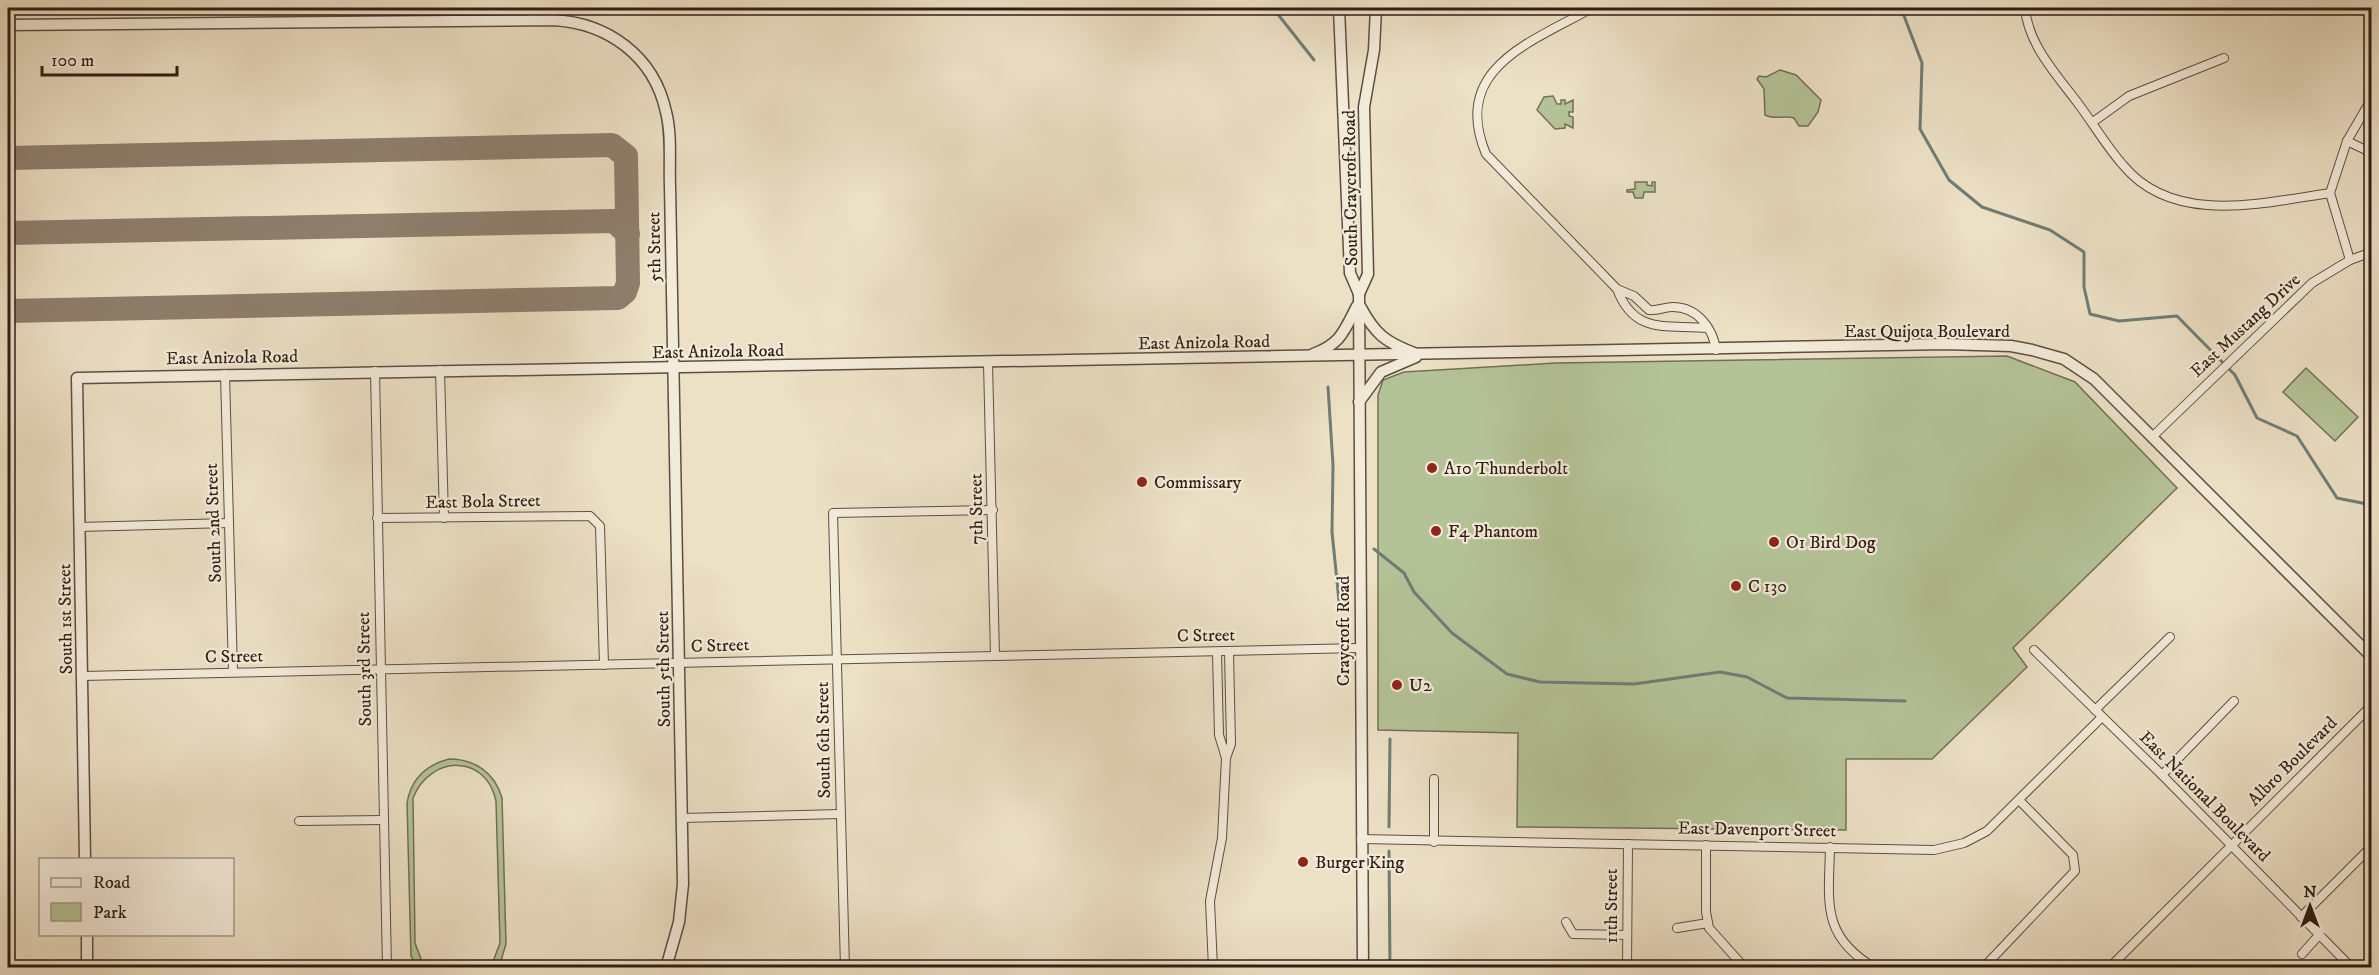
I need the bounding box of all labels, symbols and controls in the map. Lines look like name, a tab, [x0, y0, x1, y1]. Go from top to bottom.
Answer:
scale bar	[42, 39, 177, 77]
text: 100 m	[51, 50, 94, 72]
street label: South Craycroft Road	[1339, 110, 1363, 266]
street label: 5th Street	[643, 211, 667, 282]
street label: East Mustang Drive	[2186, 269, 2305, 382]
street label: East Quijota Boulevard	[1844, 321, 2010, 343]
street label: East Anizola Road	[1138, 331, 1270, 355]
street label: East Anizola Road	[652, 340, 784, 364]
street label: East Anizola Road	[166, 346, 298, 370]
place label: A10 Thunderbolt	[1444, 458, 1568, 480]
marker: A10 Thunderbolt	[1425, 461, 1439, 475]
street label: South 2nd Street	[201, 463, 227, 583]
place label: Commissary	[1154, 472, 1242, 494]
street label: 7th Street	[965, 473, 989, 545]
marker: Commissary	[1135, 475, 1149, 489]
street label: East Bola Street	[425, 490, 541, 514]
place label: F4 Phantom	[1448, 521, 1538, 543]
marker: F4 Phantom	[1429, 524, 1443, 538]
place label: O1 Bird Dog	[1786, 532, 1876, 554]
marker: O1 Bird Dog	[1767, 535, 1781, 549]
street label: South 1st Street	[54, 563, 78, 675]
street label: Craycroft Road	[1333, 576, 1355, 686]
place label: C 130	[1748, 576, 1787, 598]
marker: C 130	[1729, 579, 1743, 593]
street label: South 5th Street	[652, 610, 676, 727]
street label: South 3rd Street	[353, 611, 377, 727]
street label: C Street	[1177, 624, 1236, 648]
street label: C Street	[690, 634, 750, 658]
street label: C Street	[205, 645, 264, 669]
place label: U2	[1409, 675, 1432, 697]
marker: U2	[1390, 678, 1404, 692]
street label: South 6th Street	[812, 681, 836, 799]
street label: Albro Boulevard	[2243, 712, 2342, 811]
street label: East National Boulevard	[2134, 727, 2274, 867]
street label: East Davenport Street	[1678, 818, 1837, 842]
place label: Burger King	[1315, 852, 1404, 874]
marker: Burger King	[1296, 855, 1310, 869]
legend	[39, 858, 234, 936]
street label: 11th Street	[1601, 868, 1623, 943]
text: Road	[93, 872, 130, 894]
north arrow	[2280, 876, 2340, 936]
text: N	[2303, 882, 2317, 902]
text: Park	[93, 902, 127, 924]

